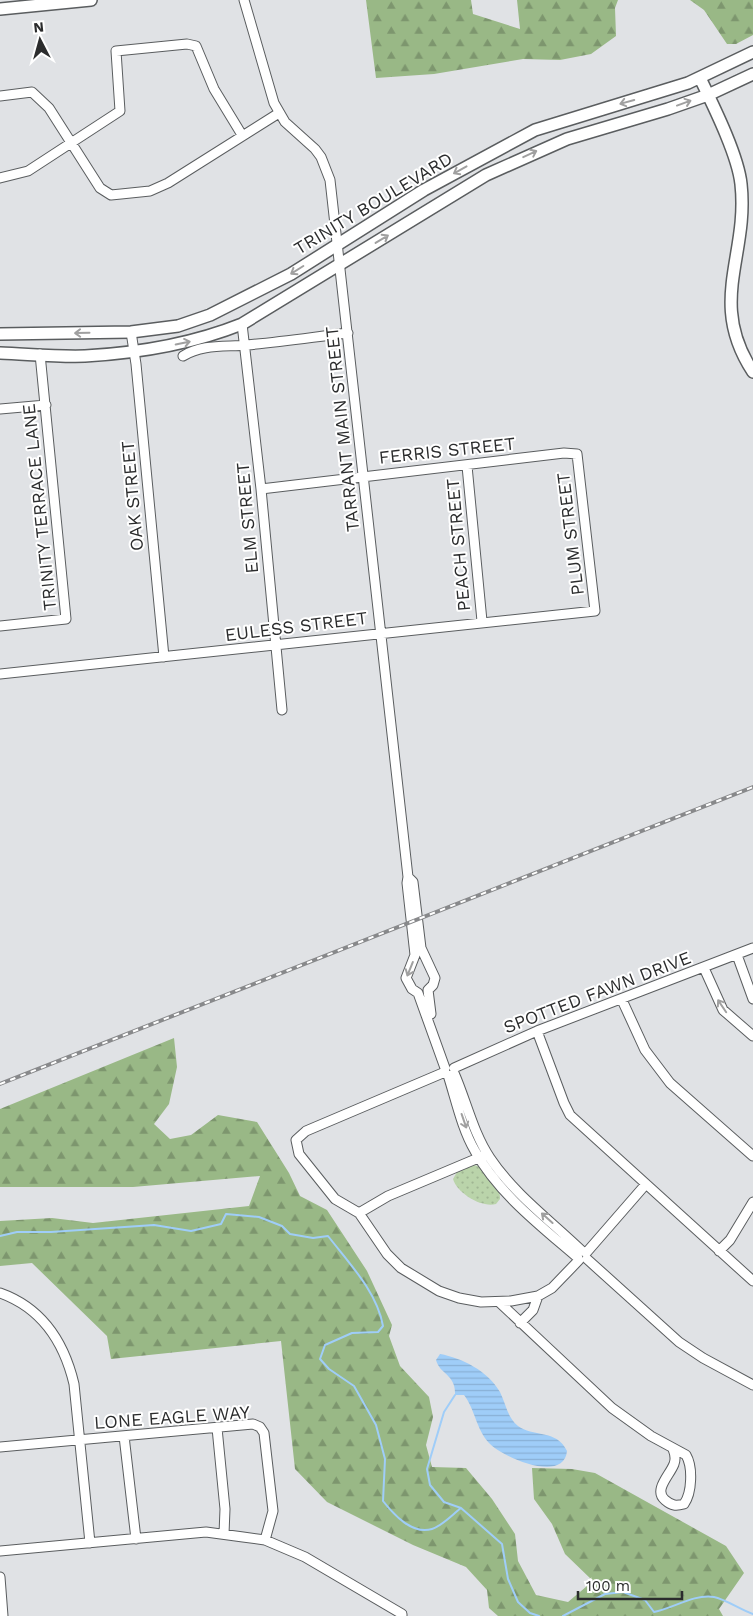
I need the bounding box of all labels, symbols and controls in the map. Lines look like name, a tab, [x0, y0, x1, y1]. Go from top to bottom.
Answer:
north arrow	[15, 15, 65, 65]
text: N	[33, 19, 45, 36]
one-way arrow	[619, 98, 635, 107]
one-way arrow	[676, 98, 691, 107]
street label: TRINITY BOULEVARD	[290, 147, 456, 259]
one-way arrow	[522, 149, 537, 159]
one-way arrow	[453, 166, 467, 176]
one-way arrow	[374, 233, 388, 243]
one-way arrow	[290, 265, 304, 275]
street label: TARRANT MAIN STREET	[321, 325, 363, 533]
one-way arrow	[74, 328, 90, 338]
one-way arrow	[175, 338, 191, 347]
street label: TRINITY TERRACE LANE	[18, 403, 60, 611]
street label: FERRIS STREET	[378, 432, 516, 468]
street label: OAK STREET	[117, 440, 147, 552]
street label: ELM STREET	[232, 461, 262, 574]
street label: PLUM STREET	[552, 471, 588, 597]
street label: PEACH STREET	[442, 478, 474, 612]
street label: EULESS STREET	[224, 607, 369, 645]
street label: SPOTTED FAWN DRIVE	[500, 947, 694, 1037]
one-way arrow	[405, 961, 414, 976]
one-way arrow	[717, 1000, 727, 1014]
one-way arrow	[459, 1113, 469, 1129]
one-way arrow	[540, 1212, 553, 1224]
street label: LONE EAGLE WAY	[93, 1401, 251, 1433]
scale bar	[578, 1568, 682, 1600]
text: 100 m	[586, 1577, 630, 1595]

